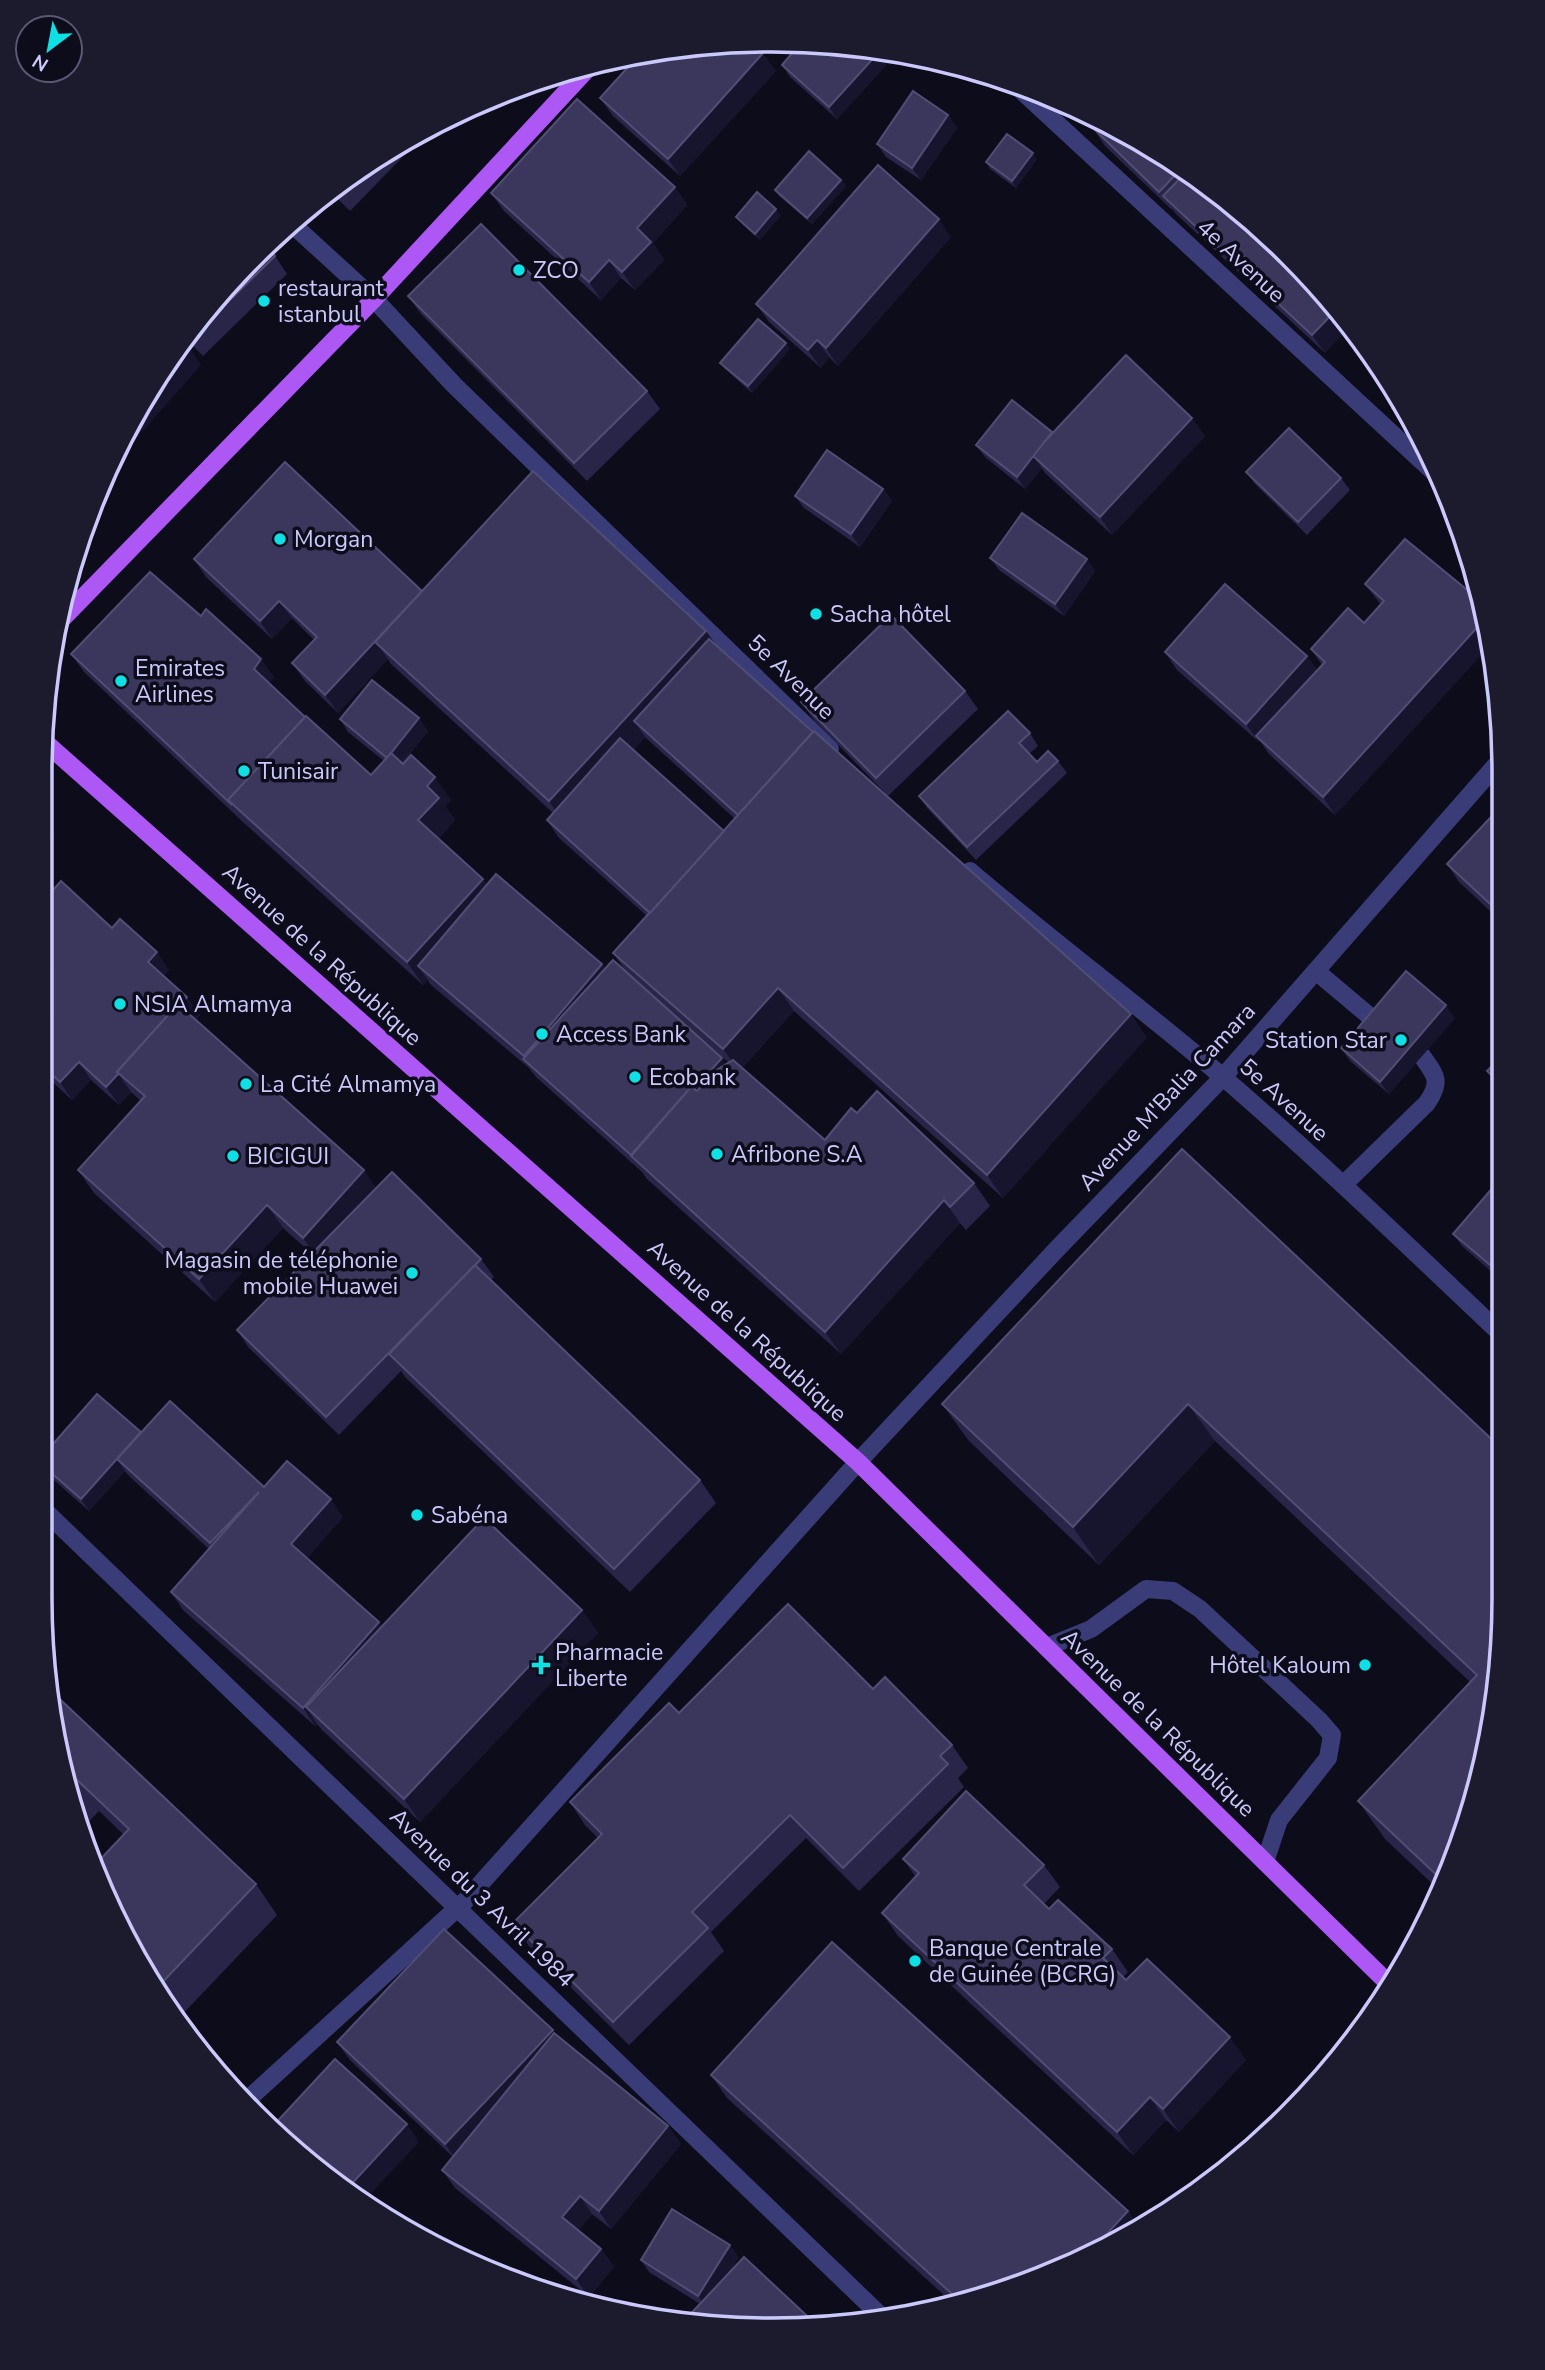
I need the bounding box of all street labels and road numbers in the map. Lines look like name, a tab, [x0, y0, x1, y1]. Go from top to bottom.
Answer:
street label: 4e Avenue	[1190, 212, 1292, 310]
street label: 5e Avenue	[741, 628, 841, 726]
street label: Avenue de la République	[216, 857, 428, 1053]
street label: Avenue M'Balia Camara	[1072, 996, 1262, 1198]
street label: 5e Avenue	[1233, 1052, 1335, 1148]
street label: Avenue de la République	[641, 1233, 853, 1429]
street label: Avenue de la République	[1054, 1622, 1262, 1824]
street label: Avenue du 3 Avril 1984	[383, 1802, 581, 1994]

